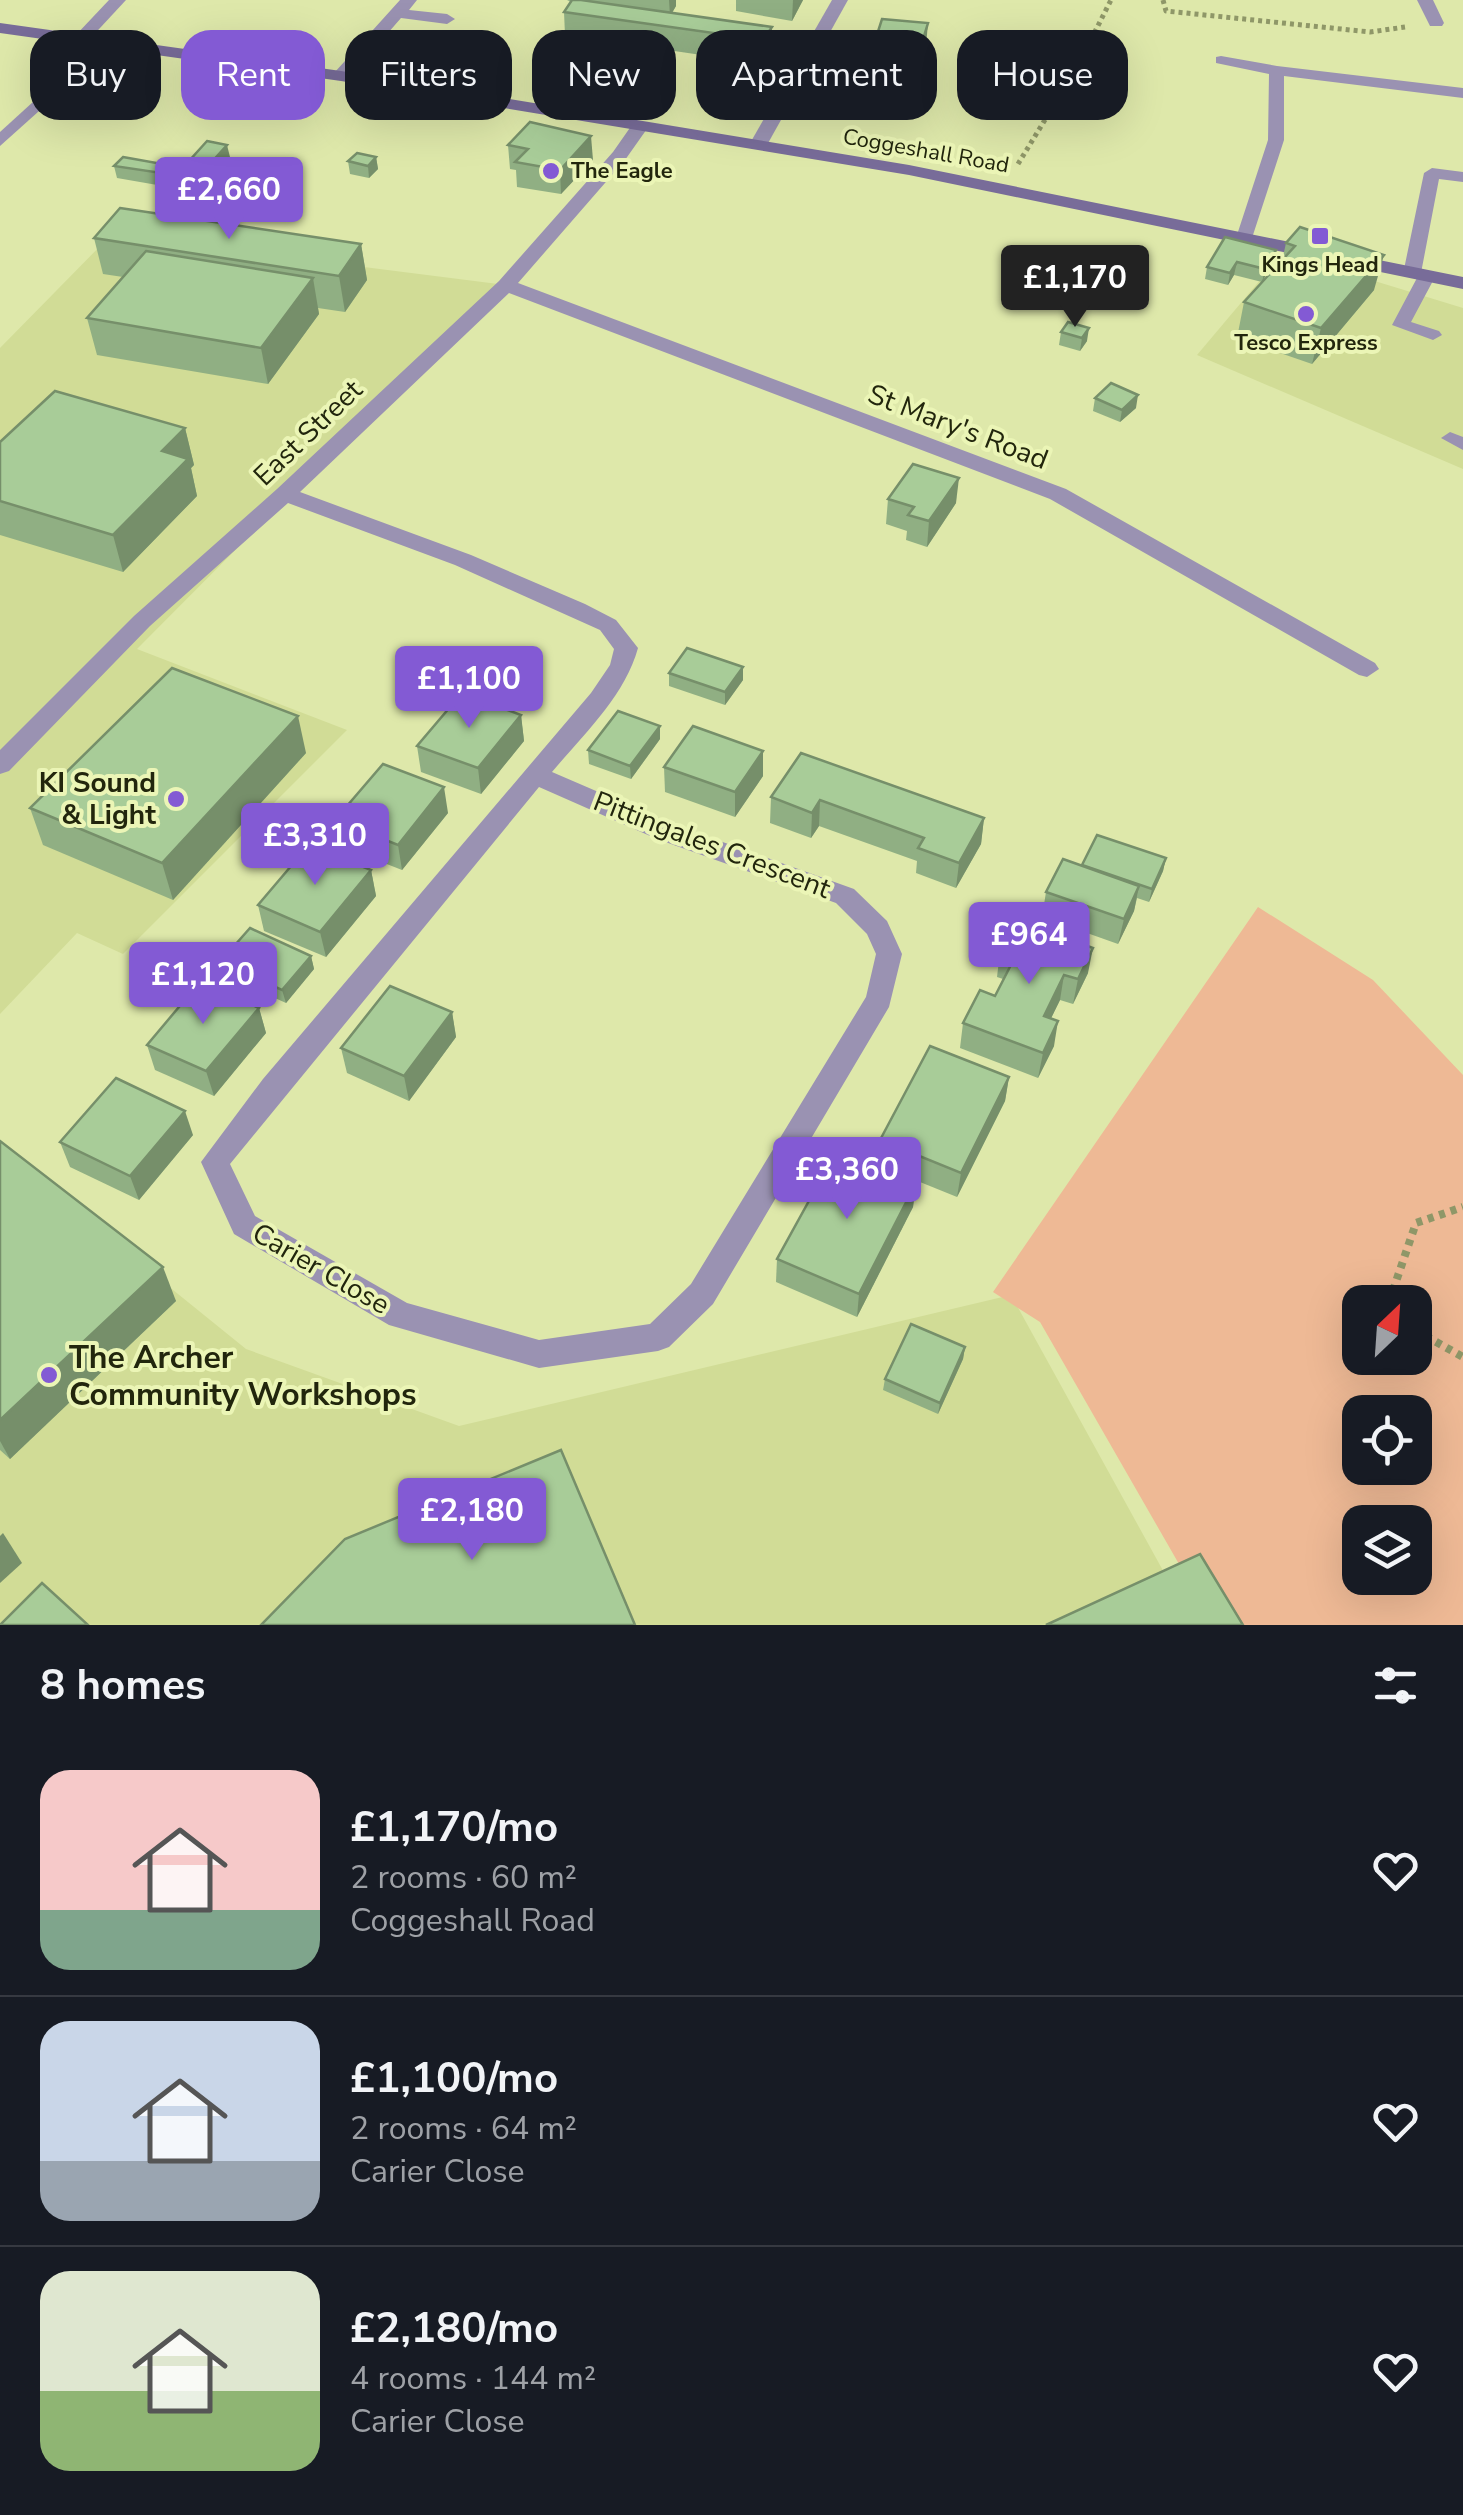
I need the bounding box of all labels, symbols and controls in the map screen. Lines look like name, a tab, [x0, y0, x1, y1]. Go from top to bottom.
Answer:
chip: Buy	[30, 30, 161, 120]
chip: Rent	[181, 30, 325, 120]
chip: Filters	[345, 30, 512, 120]
chip: New	[532, 30, 676, 120]
chip: Apartment	[696, 30, 937, 120]
chip: House	[957, 30, 1128, 120]
street label: Coggeshall Road	[840, 122, 1012, 180]
place label: The Eagle	[571, 156, 673, 186]
pin: £2,660	[148, 157, 310, 242]
marker: The Eagle	[540, 160, 562, 182]
text: £2,660	[177, 168, 281, 211]
marker: Kings Head	[1309, 225, 1331, 247]
pin: £1,170	[994, 245, 1156, 330]
place label: Kings Head	[1261, 250, 1379, 280]
text: £1,170	[1023, 256, 1127, 299]
marker: Tesco Express	[1295, 303, 1317, 325]
place label: Tesco Express	[1234, 328, 1378, 358]
street label: East Street	[245, 371, 371, 494]
street label: St Mary's Road	[862, 375, 1054, 479]
pin: £1,100	[388, 646, 550, 731]
text: £1,100	[417, 657, 521, 700]
place label: KI Sound & Light	[39, 764, 156, 834]
street label: Pittingales Crescent	[588, 782, 836, 908]
marker: KI Sound & Light	[165, 788, 187, 810]
pin: £3,310	[234, 803, 396, 888]
text: £3,310	[263, 814, 367, 857]
pin: £964	[970, 902, 1088, 987]
text: £964	[991, 913, 1067, 956]
pin: £1,120	[122, 942, 284, 1027]
text: £1,120	[151, 953, 255, 996]
pin: £3,360	[766, 1137, 928, 1222]
text: £3,360	[795, 1148, 899, 1191]
street label: Carier Close	[245, 1214, 397, 1324]
north arrow	[1342, 1285, 1432, 1375]
map controls	[1342, 1285, 1432, 1595]
place label: The Archer Community Workshops	[69, 1336, 417, 1416]
marker: The Archer Community Workshops	[38, 1364, 60, 1386]
button: locate	[1342, 1395, 1432, 1485]
pin: £2,180	[391, 1478, 553, 1563]
text: £2,180	[420, 1489, 524, 1532]
button: layers	[1342, 1505, 1432, 1595]
text: 8 homes	[40, 1657, 205, 1714]
icon: filters	[1368, 1658, 1423, 1713]
text: £1,170/mo	[350, 1799, 558, 1856]
icon: home	[120, 1810, 240, 1930]
icon: heart	[1368, 1843, 1423, 1898]
text: 2 rooms · 60 m²	[350, 1856, 577, 1899]
text: Coggeshall Road	[350, 1899, 595, 1942]
text: £1,100/mo	[350, 2050, 558, 2107]
icon: home	[120, 2061, 240, 2181]
icon: heart	[1368, 2094, 1423, 2149]
text: 2 rooms · 64 m²	[350, 2107, 577, 2150]
text: Carier Close	[350, 2150, 525, 2193]
text: £2,180/mo	[350, 2300, 558, 2357]
icon: home	[120, 2311, 240, 2431]
icon: heart	[1368, 2344, 1423, 2399]
text: 4 rooms · 144 m²	[350, 2357, 596, 2400]
text: Carier Close	[350, 2400, 525, 2443]

